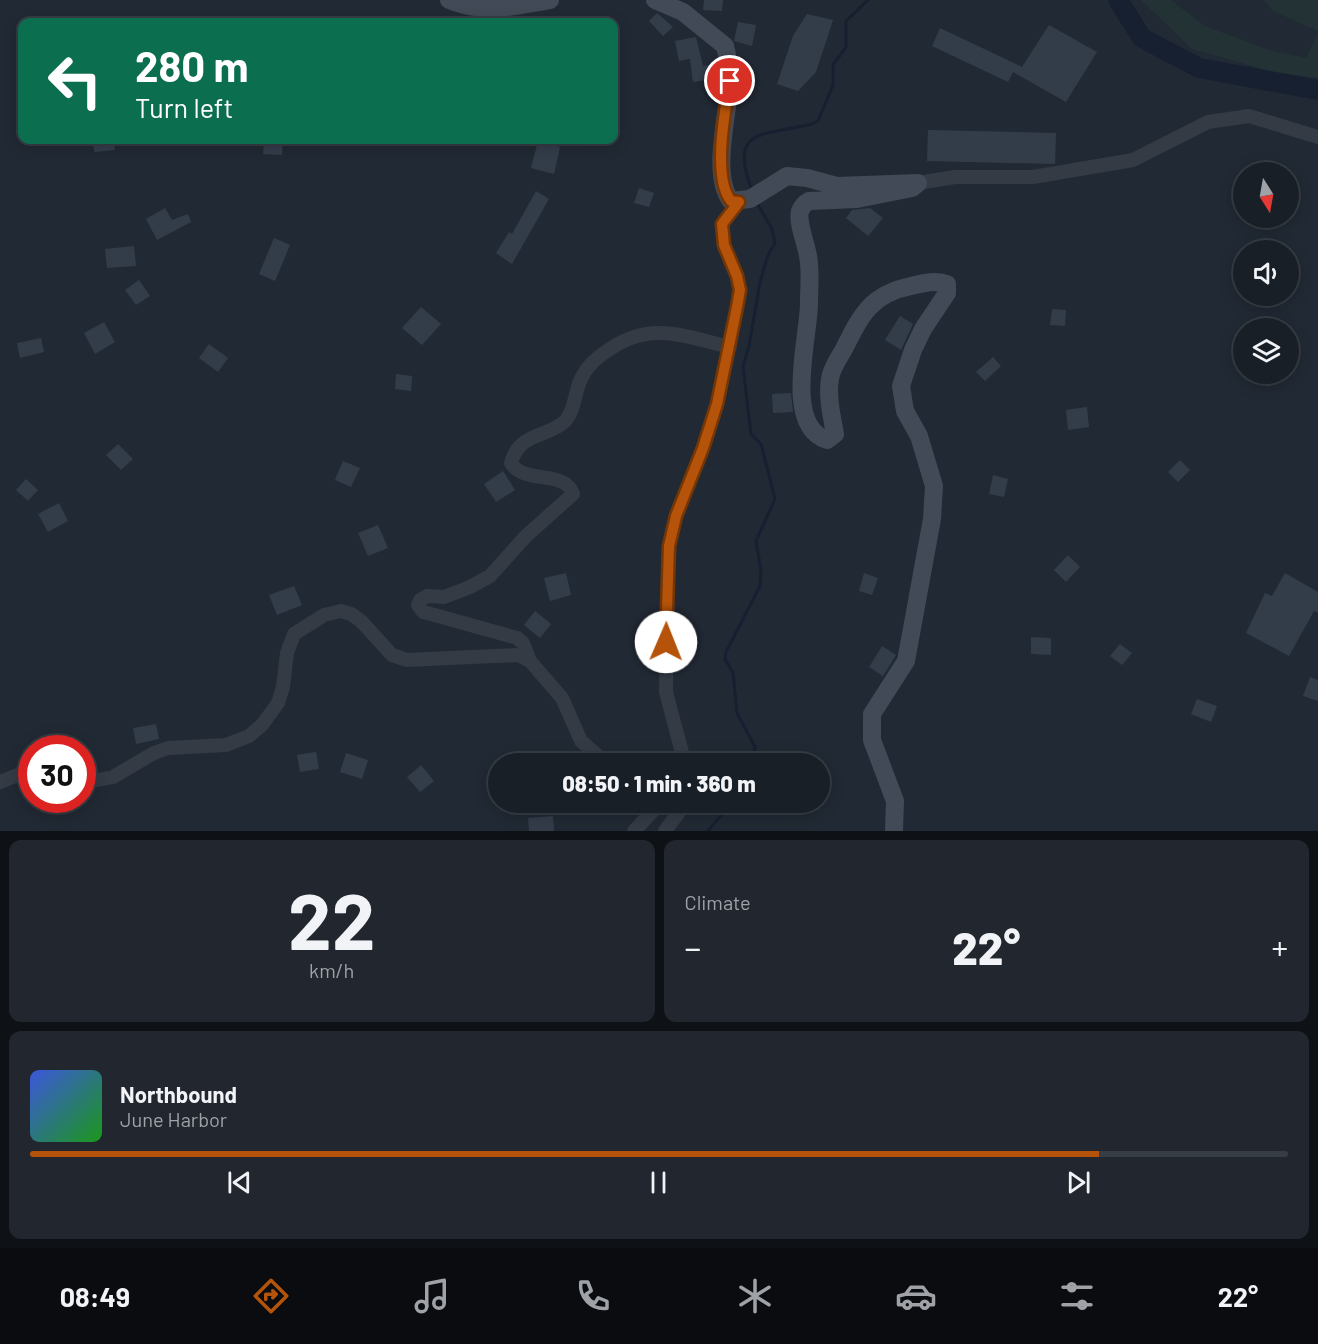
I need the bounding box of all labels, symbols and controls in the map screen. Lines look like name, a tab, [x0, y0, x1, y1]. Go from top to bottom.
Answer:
text: 280 m	[135, 40, 249, 90]
icon: left	[36, 42, 114, 120]
pin	[704, 55, 755, 106]
icon: arrive	[713, 64, 746, 97]
text: Turn left	[135, 91, 233, 123]
north arrow	[1233, 162, 1299, 228]
map controls	[1233, 162, 1299, 384]
button: sound	[1233, 240, 1299, 306]
button: layers	[1233, 318, 1299, 384]
position arrow	[634, 610, 698, 674]
speed limit sign: 30	[18, 735, 96, 813]
text: 08:50 · 1 min · 360 m	[562, 770, 756, 796]
text: 22	[288, 872, 375, 966]
text: Climate	[685, 890, 751, 914]
text: 22°	[952, 920, 1020, 974]
text: −	[685, 927, 701, 967]
text: +	[1271, 927, 1288, 967]
text: km/h	[309, 958, 354, 982]
text: Northbound	[120, 1081, 237, 1107]
text: June Harbor	[120, 1107, 227, 1131]
icon: previous	[223, 1166, 256, 1199]
icon: pause	[642, 1166, 675, 1199]
icon: next	[1062, 1166, 1095, 1199]
icon: directions	[250, 1275, 292, 1317]
icon: music	[411, 1275, 453, 1317]
icon: phone	[572, 1275, 614, 1317]
icon: climate	[734, 1275, 776, 1317]
icon: car	[895, 1275, 937, 1317]
icon: filters	[1056, 1275, 1098, 1317]
text: 08:49	[60, 1280, 130, 1312]
text: 22°	[1218, 1280, 1258, 1312]

